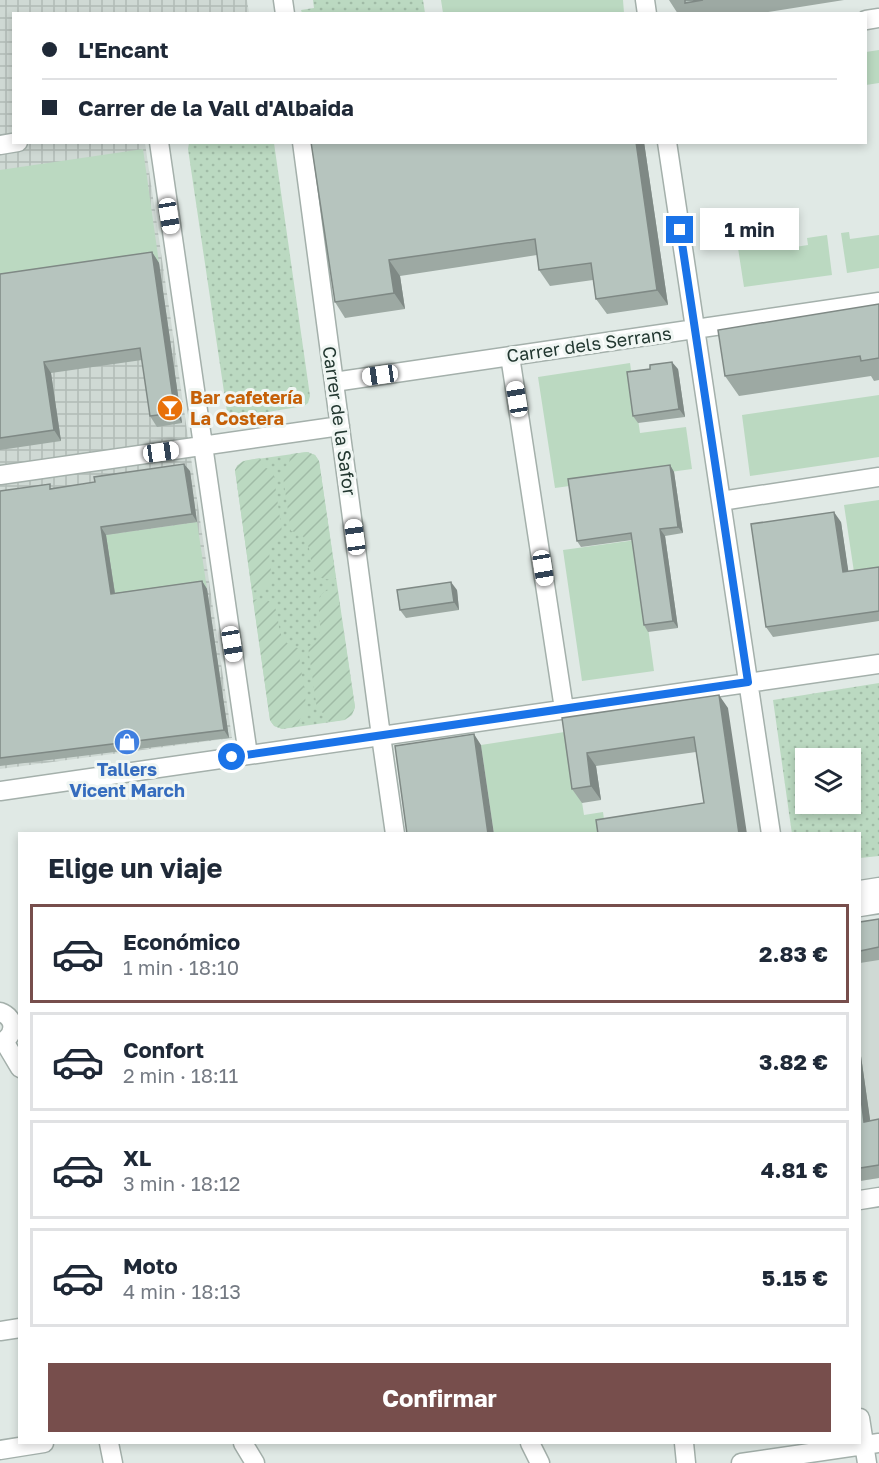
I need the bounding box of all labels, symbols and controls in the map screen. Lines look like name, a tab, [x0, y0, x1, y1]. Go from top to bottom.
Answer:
text: L'Encant	[78, 36, 169, 63]
text: Carrer de la Vall d'Albaida	[78, 94, 354, 121]
car	[157, 197, 181, 235]
callout: 1 min	[701, 209, 800, 251]
route end	[666, 216, 693, 243]
text: 1 min	[724, 217, 775, 241]
street label: Carrer dels Serrans	[505, 322, 673, 366]
street label: Carrer de la Safor	[319, 345, 361, 497]
car	[361, 364, 399, 386]
car	[505, 380, 529, 418]
place label: Bar cafetería La Costera	[190, 386, 303, 429]
bar icon: Bar cafetería La Costera	[155, 393, 185, 423]
car	[142, 441, 180, 463]
car	[344, 518, 366, 556]
car	[531, 549, 555, 587]
car	[220, 625, 244, 663]
shop icon: Tallers Vicent March	[112, 727, 142, 757]
route start	[218, 743, 245, 770]
map controls	[795, 748, 861, 814]
button: layers	[795, 748, 861, 814]
place label: Tallers Vicent March	[69, 758, 185, 801]
text: Elige un viaje	[48, 852, 222, 884]
icon: car	[51, 927, 105, 981]
text: Económico	[123, 928, 240, 955]
text: 2.83 €	[759, 940, 828, 967]
text: 1 min · 18:10	[123, 955, 239, 979]
icon: car	[51, 1035, 105, 1089]
text: Confort	[123, 1036, 204, 1063]
text: 3.82 €	[759, 1048, 828, 1075]
text: 2 min · 18:11	[123, 1063, 238, 1087]
icon: car	[51, 1143, 105, 1197]
text: XL	[123, 1144, 151, 1171]
text: 4.81 €	[761, 1156, 828, 1183]
text: 3 min · 18:12	[123, 1171, 240, 1195]
icon: car	[51, 1251, 105, 1305]
text: Moto	[123, 1252, 178, 1279]
text: 5.15 €	[762, 1264, 828, 1291]
text: 4 min · 18:13	[123, 1279, 241, 1303]
button: Confirmar	[48, 1363, 831, 1432]

